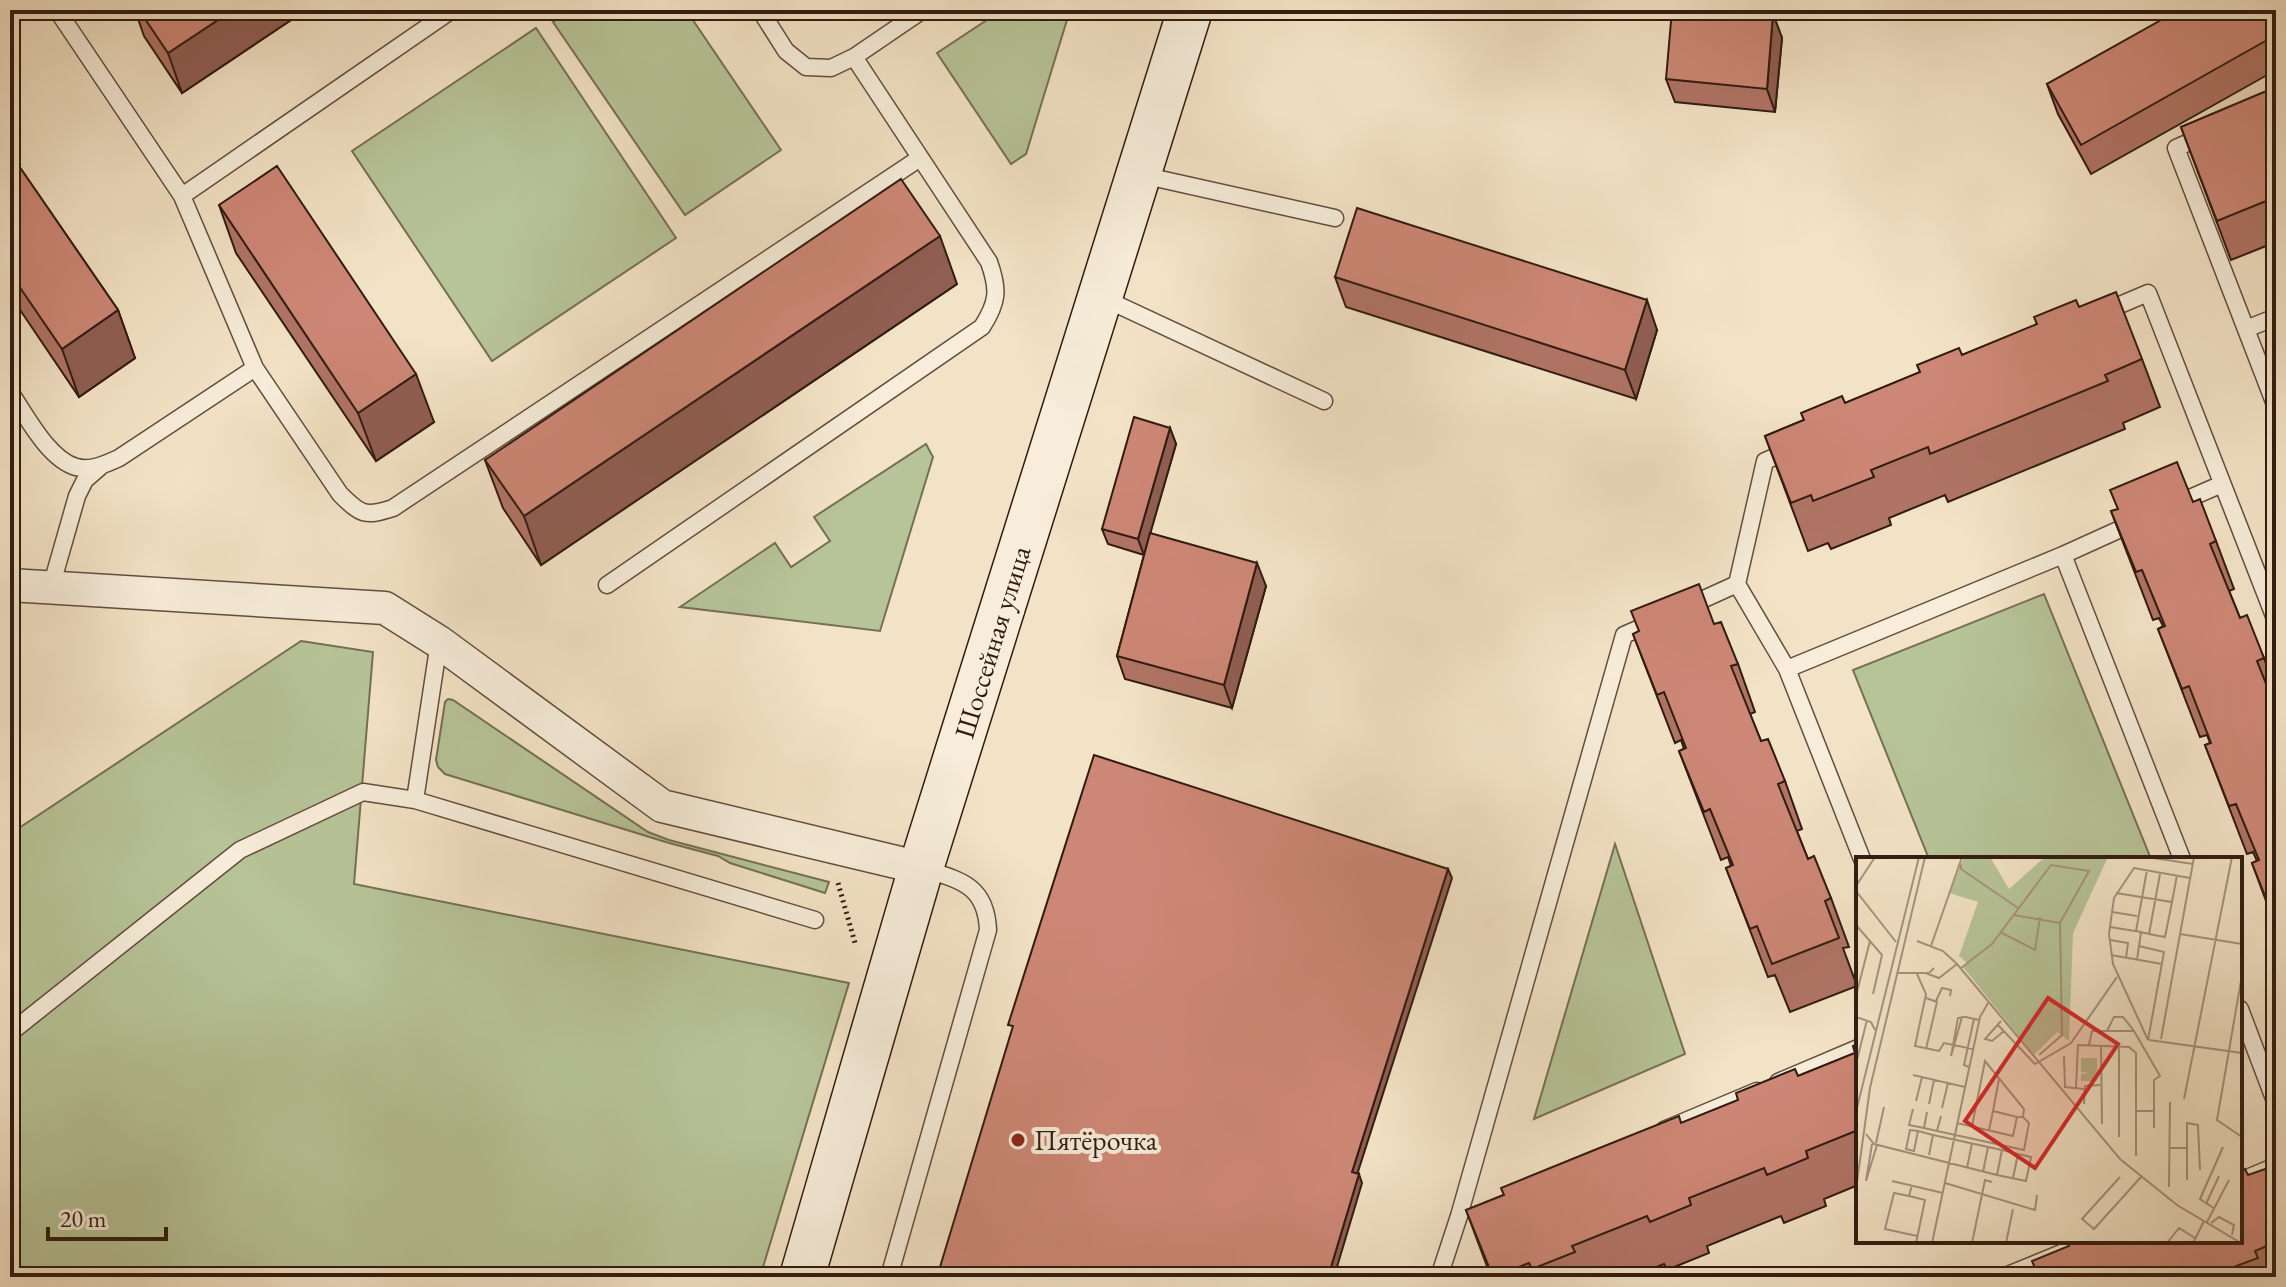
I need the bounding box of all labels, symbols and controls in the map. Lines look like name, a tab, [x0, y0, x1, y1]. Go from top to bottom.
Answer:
street label: Шоссейная улица	[946, 541, 1039, 743]
inset map	[1856, 857, 2242, 1243]
place label: Пятёрочка	[1034, 1122, 1158, 1158]
marker: Пятёрочка	[1009, 1131, 1027, 1149]
scale bar	[48, 1191, 166, 1241]
text: 20 m	[60, 1203, 107, 1234]

